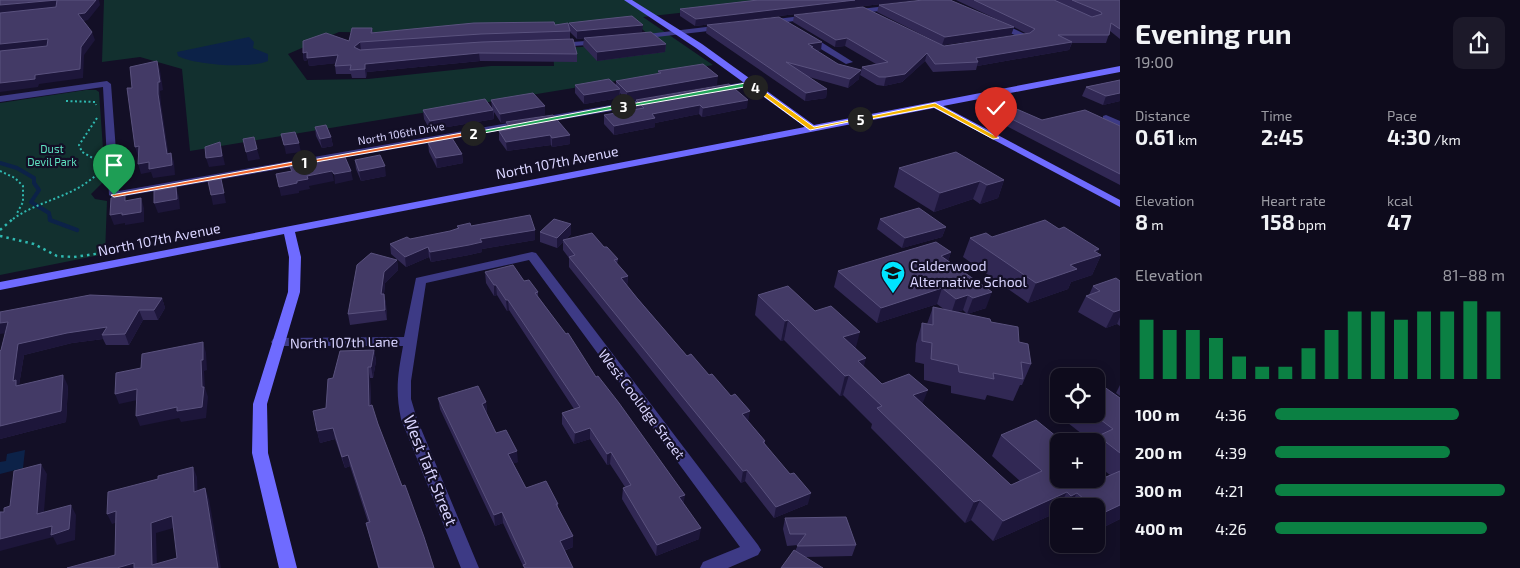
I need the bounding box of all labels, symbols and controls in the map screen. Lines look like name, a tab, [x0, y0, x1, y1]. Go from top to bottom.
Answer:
text: Evening run	[1135, 16, 1292, 50]
button: share	[1453, 17, 1505, 69]
text: 19:00	[1135, 52, 1174, 71]
pin: 4	[742, 74, 768, 100]
text: 4	[751, 79, 760, 96]
pin	[975, 87, 1017, 138]
pin: 3	[610, 94, 636, 118]
icon: check	[982, 94, 1010, 122]
text: 3	[620, 98, 627, 115]
pin: 5	[848, 106, 872, 132]
text: Distance	[1135, 107, 1190, 124]
text: Time	[1261, 107, 1292, 124]
text: Pace	[1387, 107, 1417, 124]
text: 5	[857, 111, 864, 128]
street label: North 106th Drive	[357, 119, 445, 147]
pin: 2	[460, 120, 486, 146]
text: 0.61	[1135, 124, 1175, 149]
text: 2:45	[1261, 124, 1304, 149]
text: 4:30	[1387, 124, 1431, 149]
text: 2	[469, 125, 478, 142]
text: km	[1175, 131, 1197, 148]
text: /km	[1431, 131, 1461, 148]
park label: Dust Devil Park	[27, 142, 77, 168]
street label: North 107th Avenue	[494, 142, 620, 182]
pin	[93, 144, 135, 195]
pin: 1	[292, 150, 316, 174]
icon: arrive	[100, 151, 128, 179]
text: 1	[301, 154, 308, 171]
text: Elevation	[1135, 192, 1194, 209]
text: Heart rate	[1261, 192, 1326, 209]
text: kcal	[1387, 192, 1413, 209]
text: 8	[1135, 209, 1148, 234]
text: 158	[1261, 209, 1295, 234]
text: 47	[1387, 209, 1411, 234]
text: m	[1148, 216, 1163, 233]
text: bpm	[1295, 216, 1326, 233]
street label: North 107th Avenue	[96, 219, 222, 259]
place label: Calderwood Alternative School	[910, 257, 1028, 290]
school or university icon: Calderwood Alternative School	[880, 260, 906, 294]
text: Elevation	[1135, 265, 1203, 284]
text: 81–88 m	[1442, 265, 1505, 284]
street label: North 107th Lane	[290, 333, 398, 351]
street label: West Coolidge Street	[595, 346, 689, 462]
map controls	[1050, 368, 1105, 553]
button: locate	[1050, 368, 1105, 423]
text: 100 m	[1135, 405, 1180, 424]
text: 4:36	[1215, 405, 1247, 424]
street label: West Taft Street	[400, 412, 462, 528]
button: +	[1050, 433, 1105, 488]
text: 200 m	[1135, 443, 1182, 462]
text: 4:39	[1215, 443, 1247, 462]
text: 300 m	[1135, 481, 1182, 500]
text: 4:21	[1215, 481, 1244, 500]
button: −	[1050, 498, 1105, 553]
text: 400 m	[1135, 519, 1183, 538]
text: 4:26	[1215, 519, 1247, 538]

